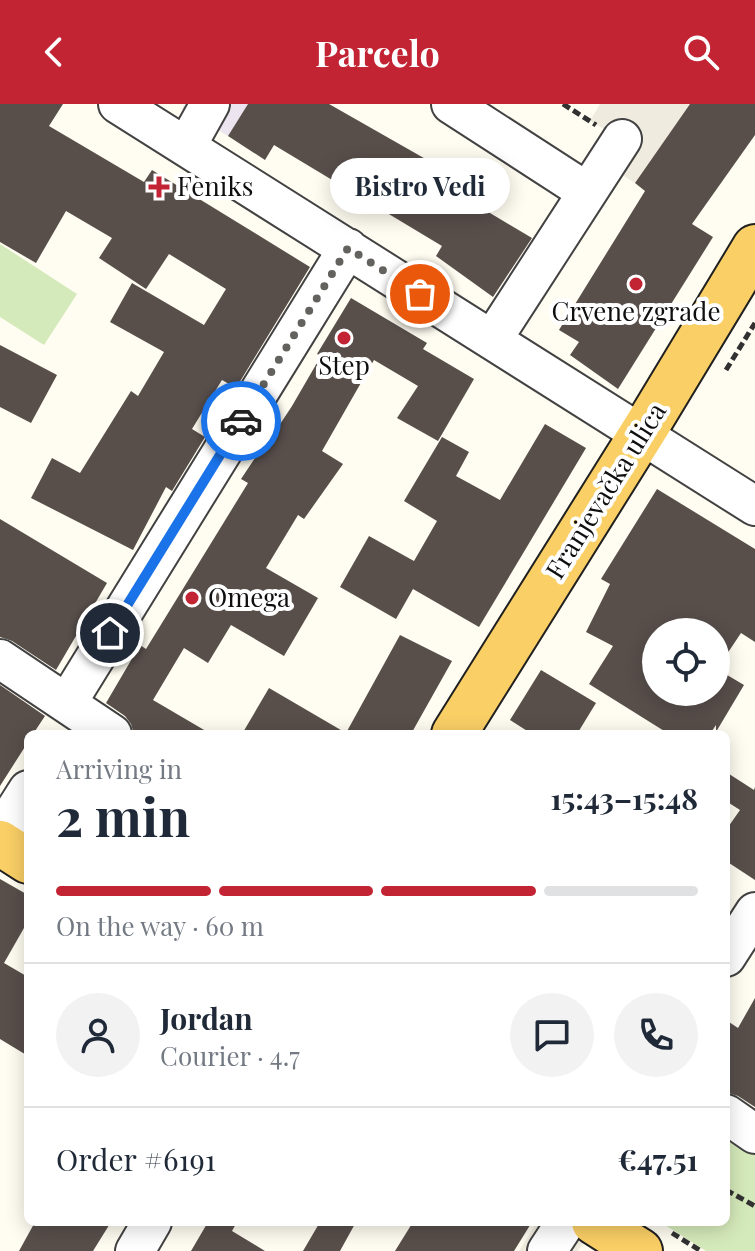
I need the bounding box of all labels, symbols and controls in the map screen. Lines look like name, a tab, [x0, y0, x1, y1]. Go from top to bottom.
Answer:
text: Parcelo	[315, 28, 440, 76]
icon: back	[32, 30, 76, 74]
icon: search	[679, 30, 723, 74]
callout: Bistro Vedi	[330, 158, 510, 214]
place label: Feniks	[177, 168, 253, 203]
text: Bistro Vedi	[355, 168, 485, 203]
marker: Feniks	[148, 176, 170, 198]
pin	[386, 260, 454, 328]
icon: bag	[398, 272, 442, 316]
marker: Crvene zgrade	[627, 275, 645, 293]
place label: Crvene zgrade	[551, 293, 721, 328]
marker: Step	[335, 329, 353, 347]
place label: Step	[318, 347, 370, 382]
courier	[201, 381, 281, 461]
street label: Franjevačka ulica	[536, 395, 673, 585]
icon: car	[219, 399, 263, 443]
place label: Omega	[208, 579, 290, 614]
marker: Omega	[183, 589, 201, 607]
pin	[76, 599, 144, 667]
icon: home	[88, 611, 132, 655]
map controls	[642, 618, 730, 706]
button: locate	[642, 618, 730, 706]
text: Arriving in	[56, 751, 182, 786]
text: 15:43–15:48	[550, 778, 698, 818]
text: 2 min	[56, 781, 190, 850]
text: On the way · 60 m	[56, 908, 264, 943]
button: person	[56, 993, 140, 1077]
button: chat	[510, 993, 594, 1077]
button: phone	[614, 993, 698, 1077]
text: Jordan	[160, 998, 253, 1038]
text: Courier · 4.7	[160, 1038, 300, 1073]
text: Order #6191	[56, 1139, 216, 1179]
text: €47.51	[618, 1139, 698, 1179]

